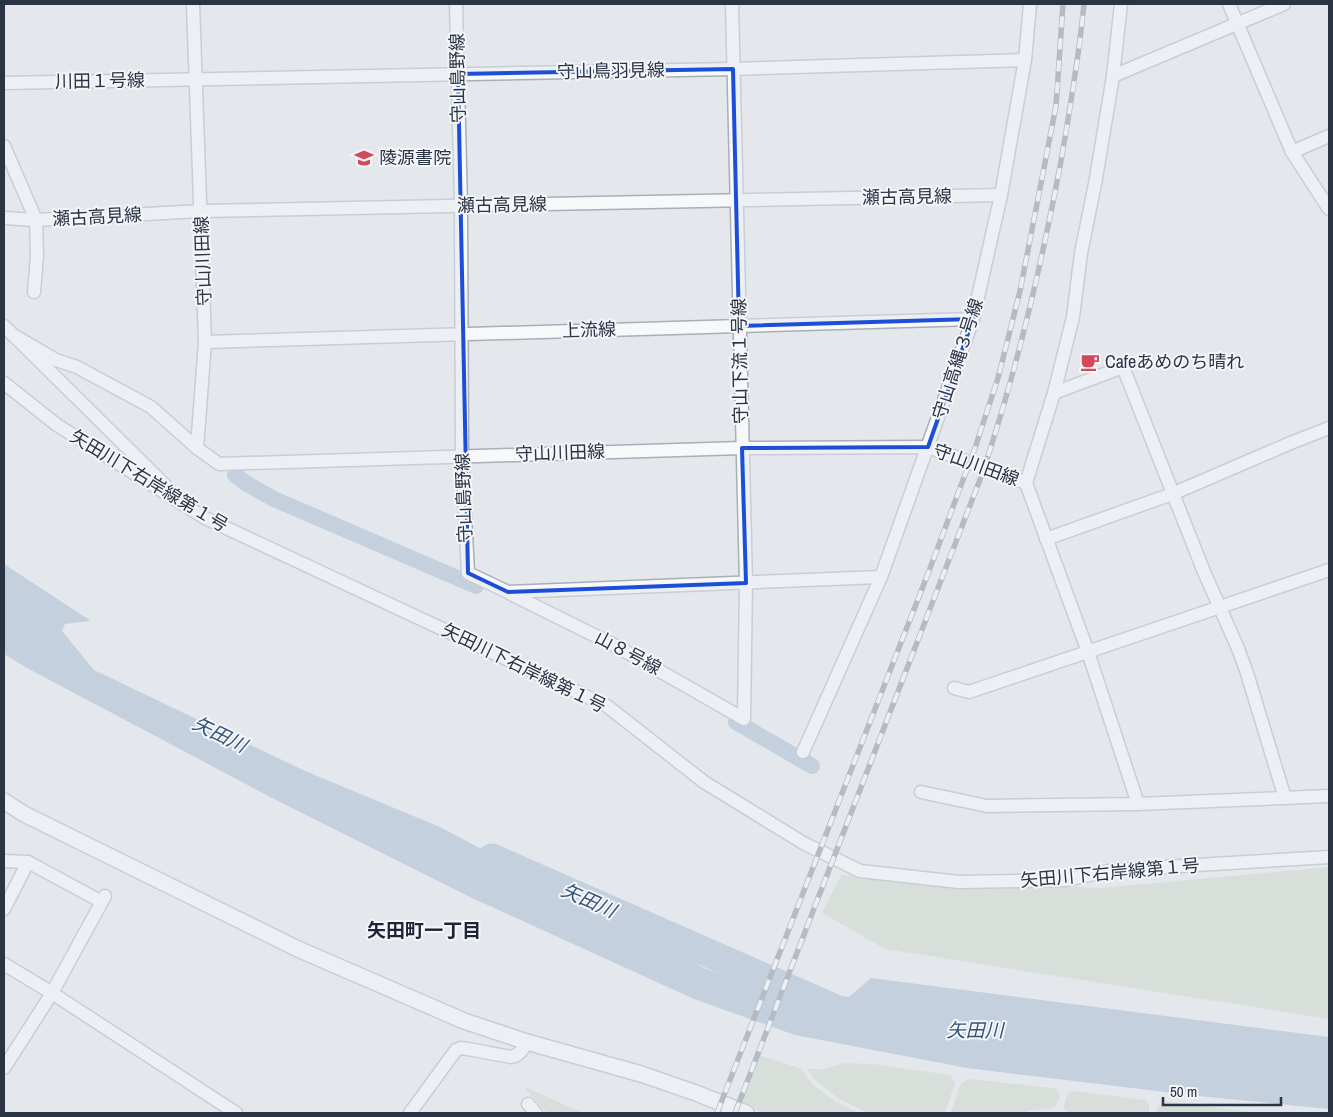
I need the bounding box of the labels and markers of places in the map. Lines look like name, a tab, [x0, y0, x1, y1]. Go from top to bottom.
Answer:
place label: 陵源書院	[379, 145, 451, 170]
school or university icon: 陵源書院	[353, 147, 375, 169]
place label: Cafeあめのち晴れ	[1105, 349, 1244, 374]
cafe icon: Cafeあめのち晴れ	[1079, 351, 1101, 373]

